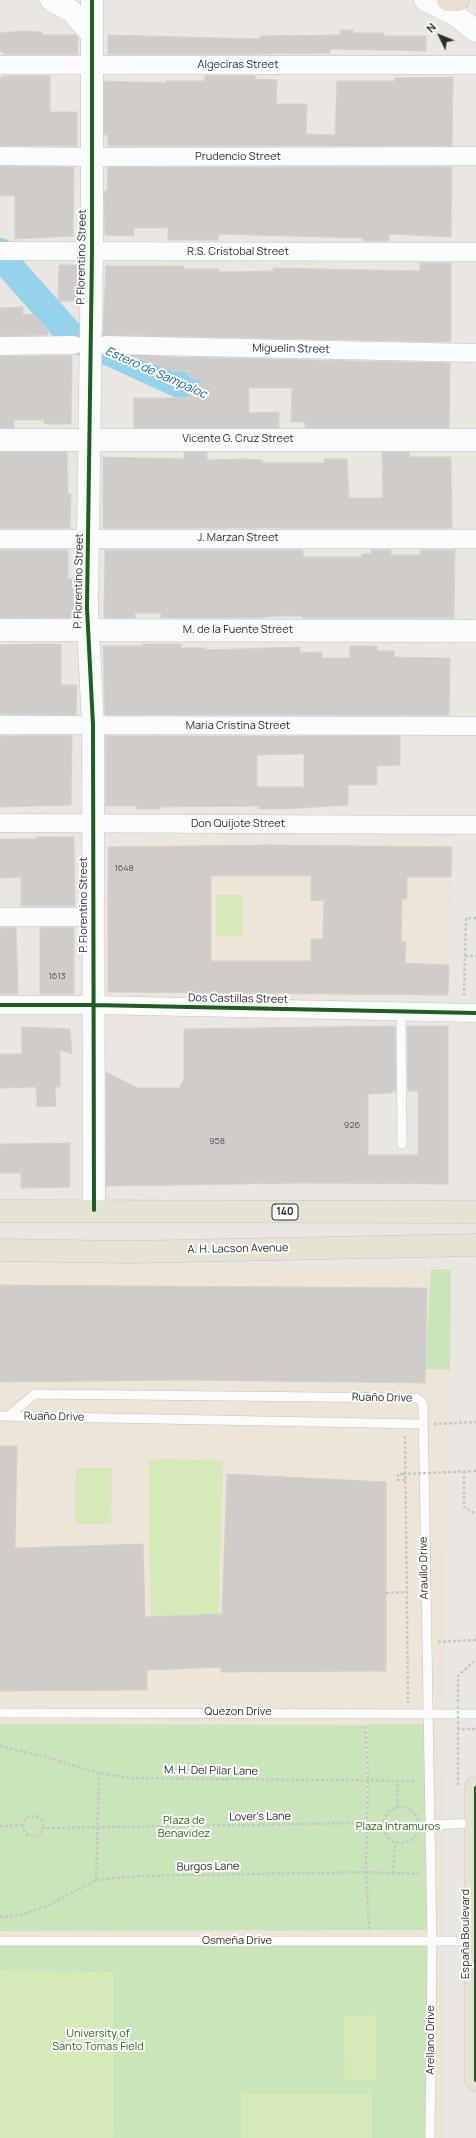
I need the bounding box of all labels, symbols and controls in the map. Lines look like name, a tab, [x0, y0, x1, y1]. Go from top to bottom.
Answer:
north arrow	[420, 16, 460, 56]
text: N	[423, 19, 439, 35]
street label: Algeciras Street	[197, 58, 279, 72]
street label: Prudencio Street	[195, 150, 281, 164]
street label: P. Florentino Street	[75, 209, 89, 305]
street label: R.S. Cristobal Street	[187, 245, 289, 259]
street label: Miguelin Street	[252, 342, 330, 356]
water label: Estero de Sampaloc	[103, 344, 209, 402]
street label: Vicente G. Cruz Street	[182, 432, 294, 446]
street label: J. Marzan Street	[197, 531, 279, 545]
street label: P. Florentino Street	[72, 533, 86, 629]
street label: M. de la Fuente Street	[183, 623, 293, 637]
street label: Maria Cristina Street	[186, 719, 290, 733]
street label: Don Quijote Street	[191, 817, 285, 831]
street label: P. Florentino Street	[77, 857, 91, 953]
house number: 1648	[114, 863, 134, 873]
house number: 1613	[48, 971, 66, 981]
street label: Dos Castillas Street	[188, 992, 288, 1006]
house number: 926	[344, 1120, 360, 1130]
house number: 958	[209, 1136, 225, 1146]
road number: 140	[272, 1204, 298, 1220]
street label: A. H. Lacson Avenue	[187, 1242, 289, 1256]
street label: Ruaño Drive	[352, 1391, 412, 1405]
street label: Ruaño Drive	[24, 1410, 84, 1424]
street label: Araullo Drive	[417, 1536, 431, 1600]
street label: Quezon Drive	[204, 1705, 272, 1719]
street label: M. H. Del Pilar Lane	[164, 1764, 258, 1778]
street label: Lover's Lane	[229, 1810, 291, 1824]
park label: Plaza de Benavidez	[158, 1814, 210, 1840]
park label: Plaza Intramuros	[356, 1820, 440, 1834]
street label: Burgos Lane	[177, 1860, 239, 1874]
street label: España Boulevard	[459, 1889, 473, 1979]
street label: Osmeña Drive	[202, 1934, 272, 1948]
street label: Arellano Drive	[424, 2005, 438, 2075]
park label: University of Santo Tomas Field	[52, 2027, 144, 2053]

